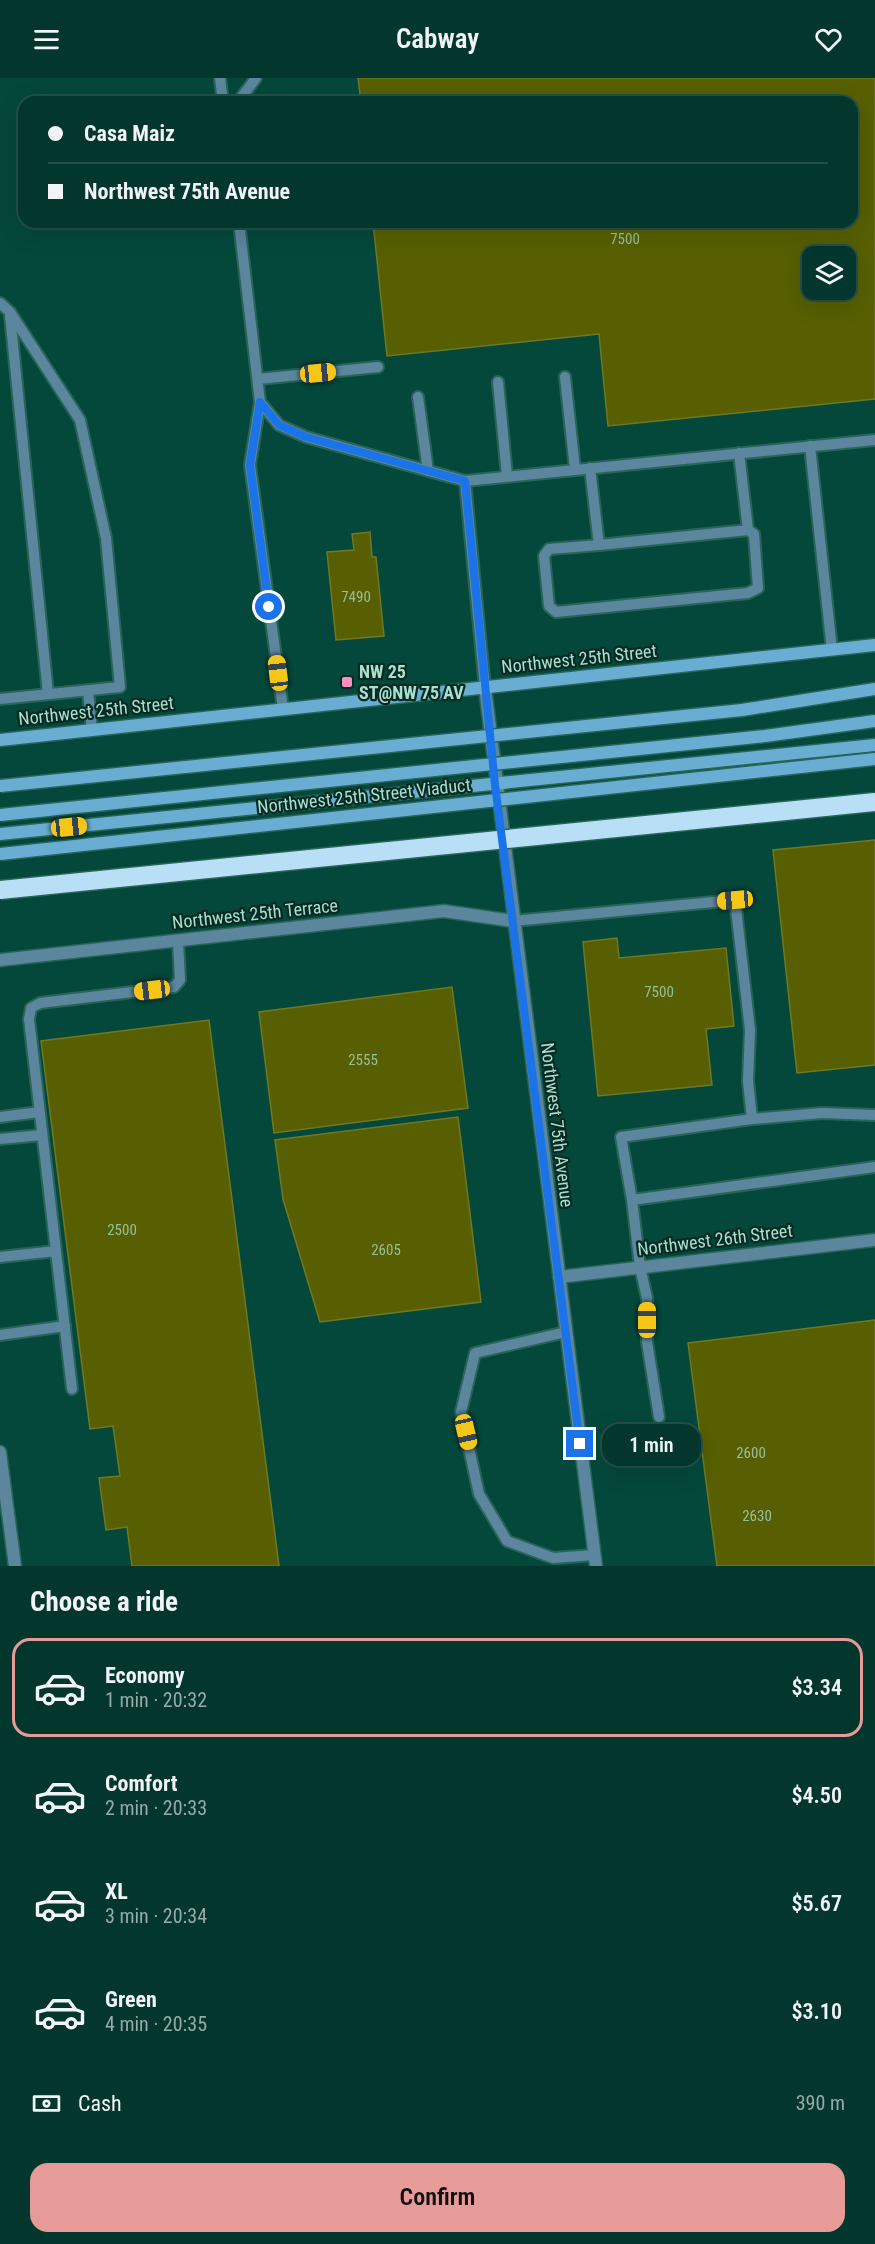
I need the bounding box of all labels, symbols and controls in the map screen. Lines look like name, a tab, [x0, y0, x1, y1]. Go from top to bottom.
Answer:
icon: menu	[30, 23, 63, 56]
text: Cabway	[396, 23, 479, 55]
icon: heart	[812, 23, 845, 56]
text: Casa Maiz	[84, 121, 175, 146]
text: Northwest 75th Avenue	[84, 179, 290, 204]
house number: 7500	[610, 230, 640, 248]
map controls	[802, 246, 856, 300]
button: layers	[802, 246, 856, 300]
car	[299, 362, 337, 384]
house number: 7490	[341, 588, 371, 606]
route start	[255, 593, 282, 620]
street label: Northwest 25th Street	[500, 640, 658, 677]
car	[267, 654, 289, 692]
place label: NW 25 ST@NW 75 AV	[359, 661, 464, 703]
marker: NW 25 ST@NW 75 AV	[340, 675, 354, 689]
street label: Northwest 25th Street	[17, 692, 175, 729]
street label: Northwest 25th Street Viaduct	[256, 774, 472, 817]
car	[50, 816, 88, 838]
car	[716, 889, 754, 911]
street label: Northwest 25th Terrace	[171, 894, 339, 933]
car	[133, 979, 171, 1001]
house number: 7500	[644, 983, 674, 1001]
street label: Northwest 75th Avenue	[537, 1041, 578, 1208]
house number: 2555	[348, 1051, 378, 1069]
street label: Northwest 26th Street	[636, 1220, 794, 1259]
house number: 2500	[107, 1221, 137, 1239]
house number: 2605	[371, 1241, 401, 1259]
car	[638, 1302, 656, 1338]
car	[453, 1412, 479, 1452]
callout: 1 min	[601, 1423, 700, 1465]
route end	[566, 1430, 593, 1457]
text: 1 min	[629, 1433, 674, 1457]
house number: 2600	[736, 1444, 766, 1462]
house number: 2630	[742, 1507, 772, 1525]
text: Choose a ride	[30, 1586, 178, 1618]
icon: car	[33, 1661, 87, 1715]
text: Economy	[105, 1663, 185, 1688]
text: $3.34	[791, 1675, 842, 1700]
text: 1 min · 20:32	[105, 1688, 207, 1712]
icon: car	[33, 1769, 87, 1823]
text: Comfort	[105, 1771, 178, 1796]
text: $4.50	[791, 1783, 842, 1808]
text: 2 min · 20:33	[105, 1796, 207, 1820]
icon: car	[33, 1877, 87, 1931]
text: XL	[105, 1879, 128, 1904]
text: $5.67	[791, 1891, 842, 1916]
text: 3 min · 20:34	[105, 1904, 207, 1928]
icon: car	[33, 1985, 87, 2039]
text: Green	[105, 1987, 157, 2012]
text: $3.10	[791, 1999, 842, 2024]
text: 4 min · 20:35	[105, 2012, 207, 2036]
icon: cash	[30, 2087, 63, 2120]
text: Cash	[78, 2091, 122, 2116]
text: 390 m	[796, 2091, 845, 2115]
button: Confirm	[30, 2163, 845, 2232]

